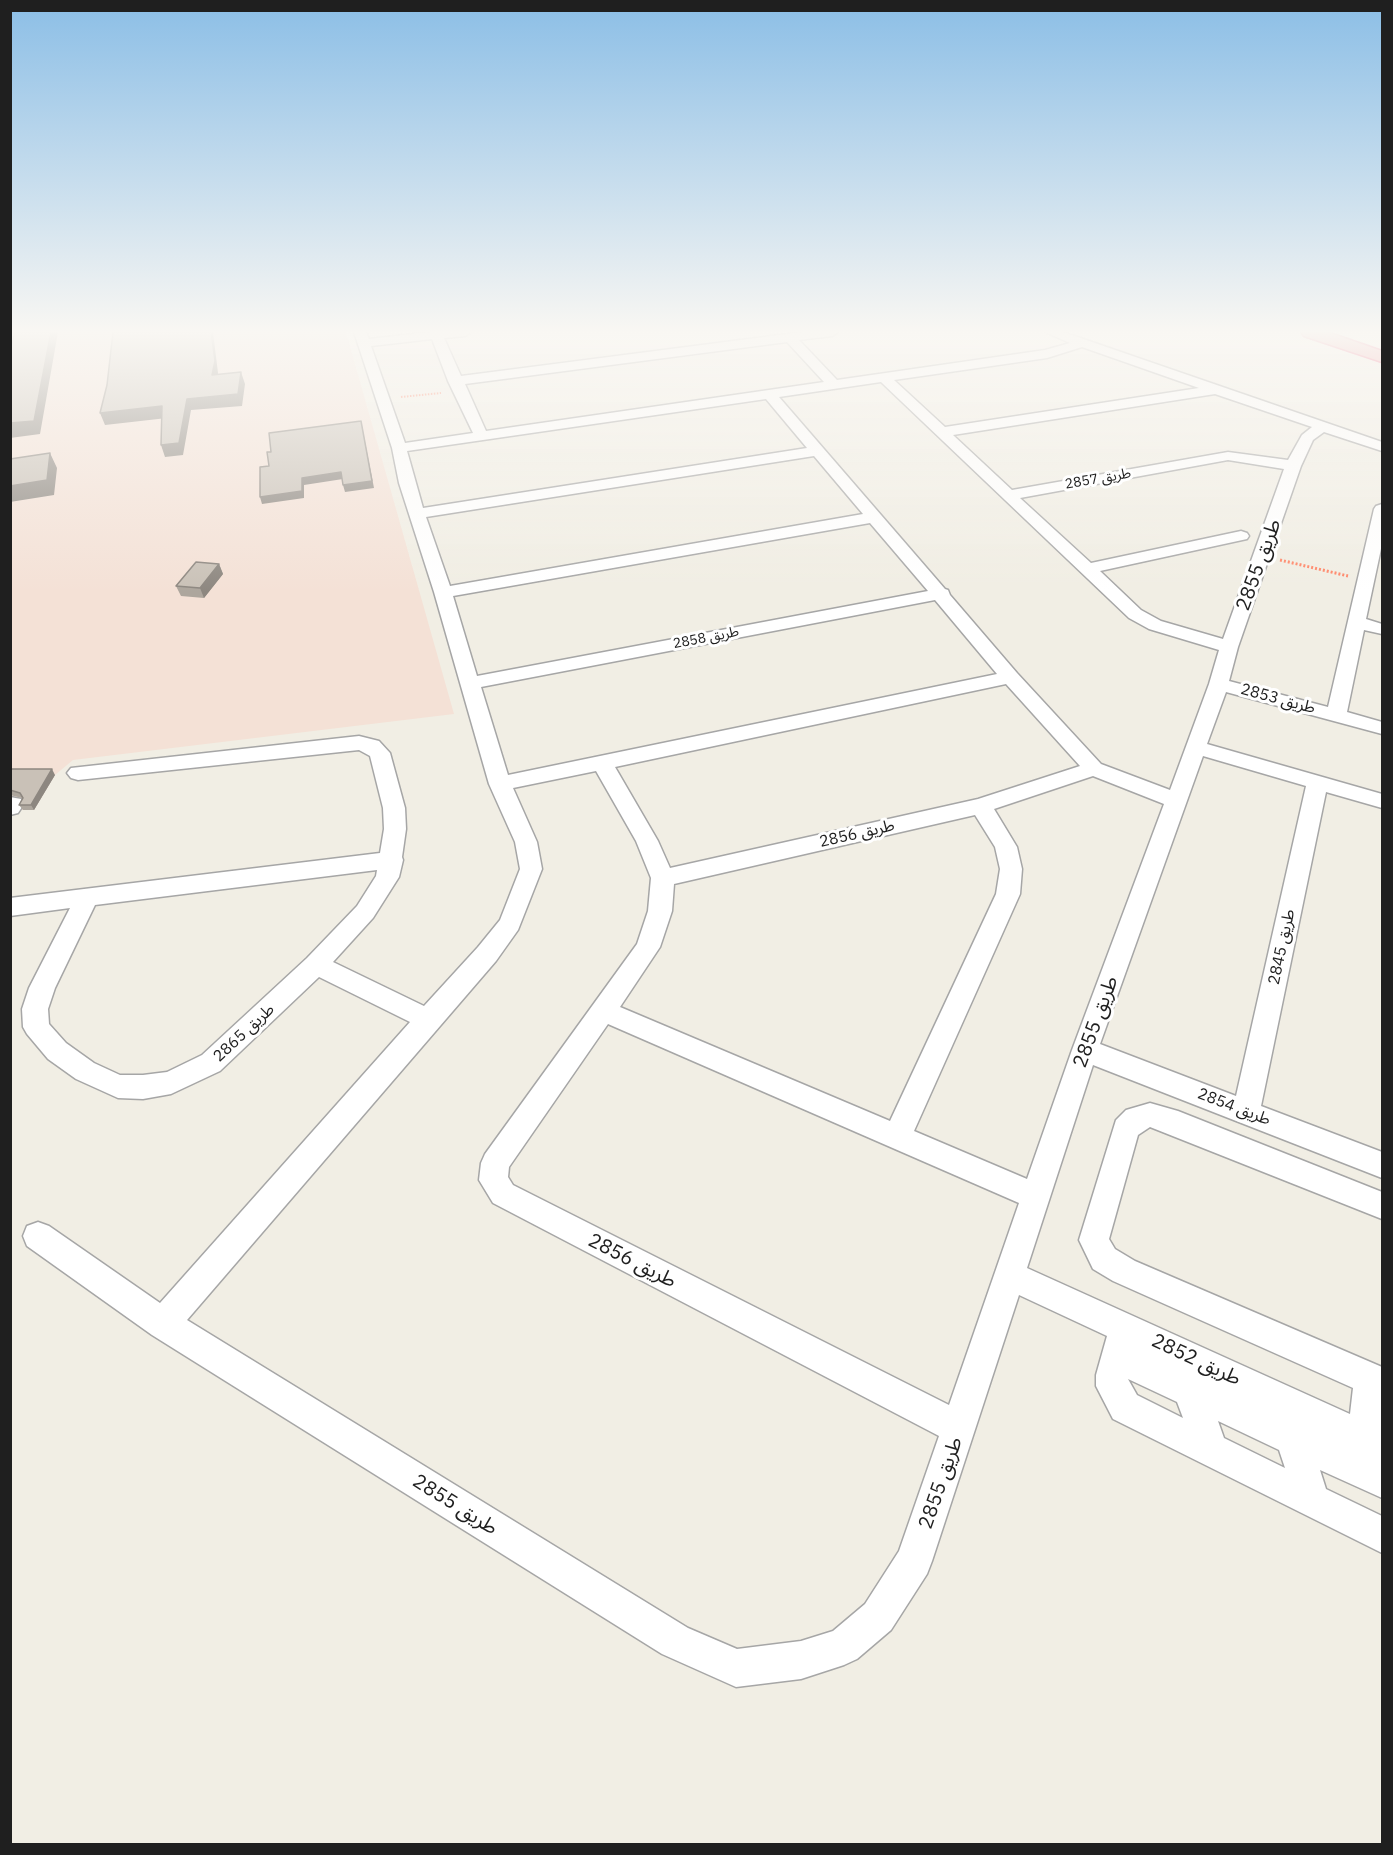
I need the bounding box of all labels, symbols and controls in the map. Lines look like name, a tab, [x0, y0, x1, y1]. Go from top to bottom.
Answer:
street label: طريق 2857	[1064, 465, 1132, 493]
street label: طريق 2855	[1231, 516, 1287, 614]
street label: طريق 2858	[672, 623, 740, 653]
street label: طريق 2853	[1239, 680, 1317, 718]
street label: طريق 2856	[818, 816, 896, 852]
street label: طريق 2845	[1265, 908, 1299, 986]
street label: طريق 2855	[1068, 973, 1124, 1071]
street label: طريق 2865	[209, 1000, 279, 1066]
street label: طريق 2854	[1195, 1084, 1273, 1130]
street label: طريق 2856	[584, 1229, 680, 1293]
street label: طريق 2852	[1148, 1329, 1244, 1391]
street label: طريق 2855	[914, 1434, 968, 1532]
street label: طريق 2855	[408, 1469, 502, 1541]

